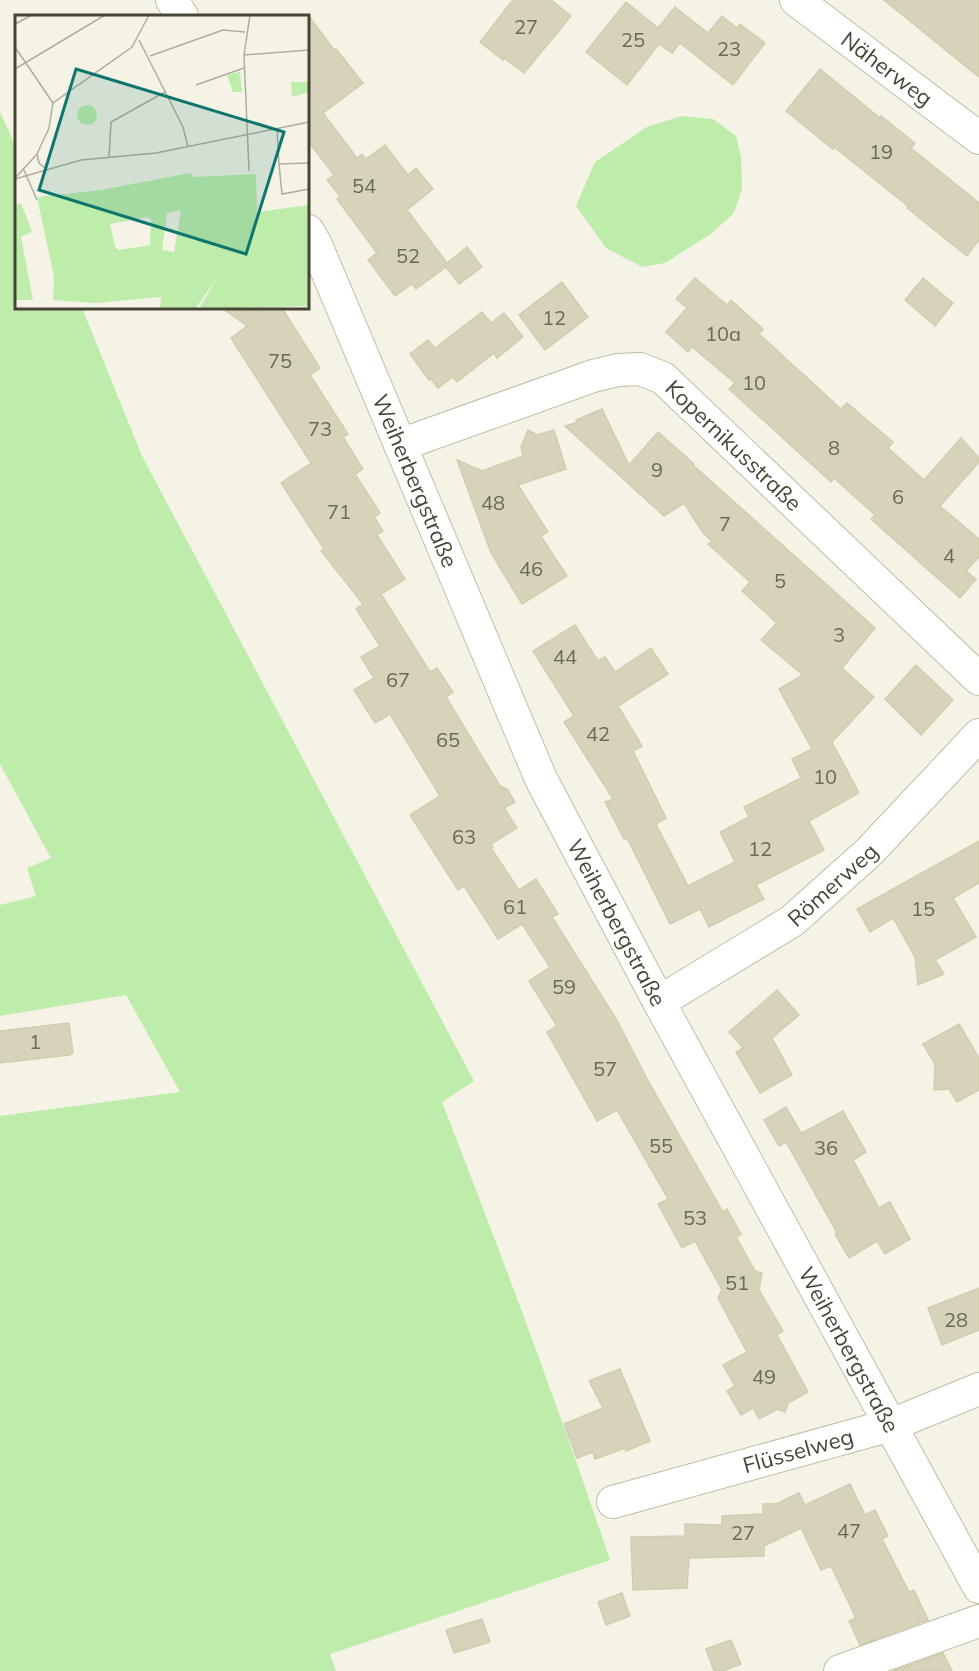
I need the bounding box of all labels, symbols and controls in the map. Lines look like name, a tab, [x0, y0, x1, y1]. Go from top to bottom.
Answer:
house number: 27	[514, 14, 538, 39]
inset map	[15, 15, 309, 309]
street label: Näherweg	[836, 25, 938, 112]
house number: 25	[621, 27, 645, 52]
house number: 23	[717, 36, 741, 61]
house number: 19	[869, 139, 893, 164]
house number: 54	[352, 173, 376, 198]
house number: 52	[396, 243, 420, 268]
house number: 12	[542, 305, 566, 330]
house number: 10a	[705, 321, 741, 346]
house number: 75	[268, 348, 292, 373]
house number: 10	[742, 370, 766, 395]
street label: Kopernikusstraße	[660, 374, 808, 517]
street label: Weiherbergstraße	[367, 390, 464, 572]
house number: 73	[308, 416, 332, 441]
house number: 8	[828, 435, 840, 460]
house number: 9	[651, 457, 663, 482]
house number: 6	[892, 484, 904, 509]
house number: 48	[481, 490, 505, 515]
house number: 71	[327, 499, 351, 524]
house number: 7	[719, 511, 731, 536]
house number: 4	[943, 543, 955, 568]
house number: 46	[519, 556, 543, 581]
house number: 5	[774, 568, 786, 593]
house number: 3	[833, 622, 845, 647]
house number: 44	[553, 644, 577, 669]
house number: 67	[386, 667, 410, 692]
house number: 42	[586, 721, 610, 746]
house number: 65	[436, 727, 460, 752]
house number: 10	[813, 764, 837, 789]
house number: 63	[452, 824, 476, 849]
street label: Weiherbergstraße	[561, 834, 673, 1011]
house number: 12	[748, 836, 772, 861]
street label: Römerweg	[781, 837, 884, 932]
house number: 61	[503, 894, 527, 919]
house number: 15	[911, 896, 935, 921]
house number: 59	[552, 974, 576, 999]
house number: 1	[29, 1029, 41, 1054]
house number: 57	[593, 1056, 617, 1081]
house number: 55	[649, 1133, 673, 1158]
house number: 36	[814, 1135, 838, 1160]
house number: 53	[683, 1205, 707, 1230]
street label: Weiherbergstraße	[792, 1262, 906, 1437]
house number: 51	[725, 1270, 749, 1295]
house number: 28	[944, 1307, 968, 1332]
house number: 49	[752, 1364, 776, 1389]
street label: Flüsselweg	[740, 1422, 857, 1479]
house number: 47	[837, 1518, 861, 1543]
house number: 27	[731, 1520, 755, 1545]

